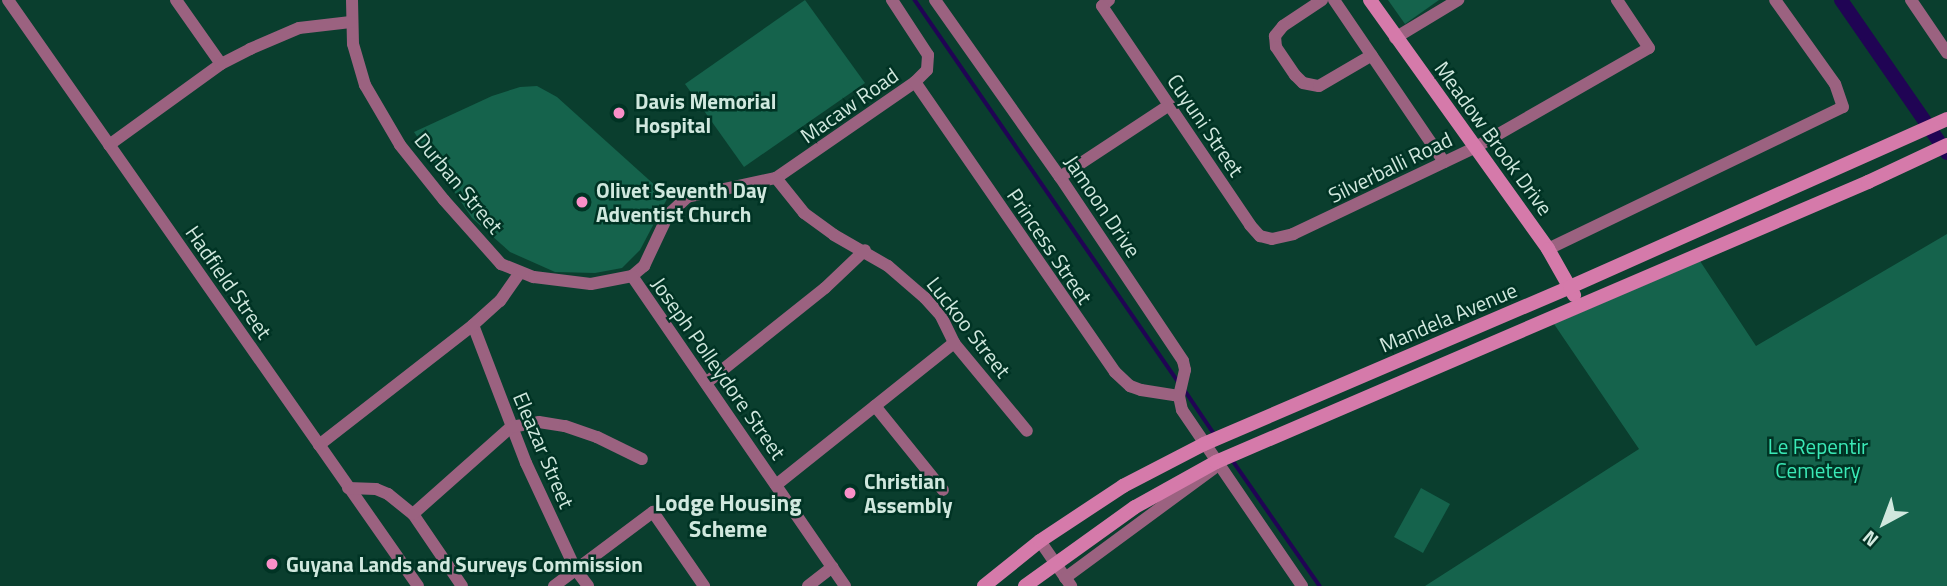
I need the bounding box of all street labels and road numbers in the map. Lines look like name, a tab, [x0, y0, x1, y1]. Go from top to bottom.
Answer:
street label: Meadow Brook Drive	[1430, 56, 1558, 220]
street label: Macaw Road	[795, 62, 903, 148]
street label: Cuyuni Street	[1162, 69, 1250, 181]
street label: Silverballi Road	[1324, 126, 1456, 208]
street label: Durban Street	[410, 128, 508, 238]
street label: Jamoon Drive	[1060, 150, 1146, 262]
street label: Princess Street	[1002, 184, 1098, 308]
street label: Hadfield Street	[181, 220, 277, 344]
street label: Joseph Polleydore Street	[647, 272, 791, 464]
street label: Luckoo Street	[922, 272, 1016, 382]
street label: Mandela Avenue	[1375, 277, 1521, 357]
street label: Eleazar Street	[508, 388, 580, 512]

